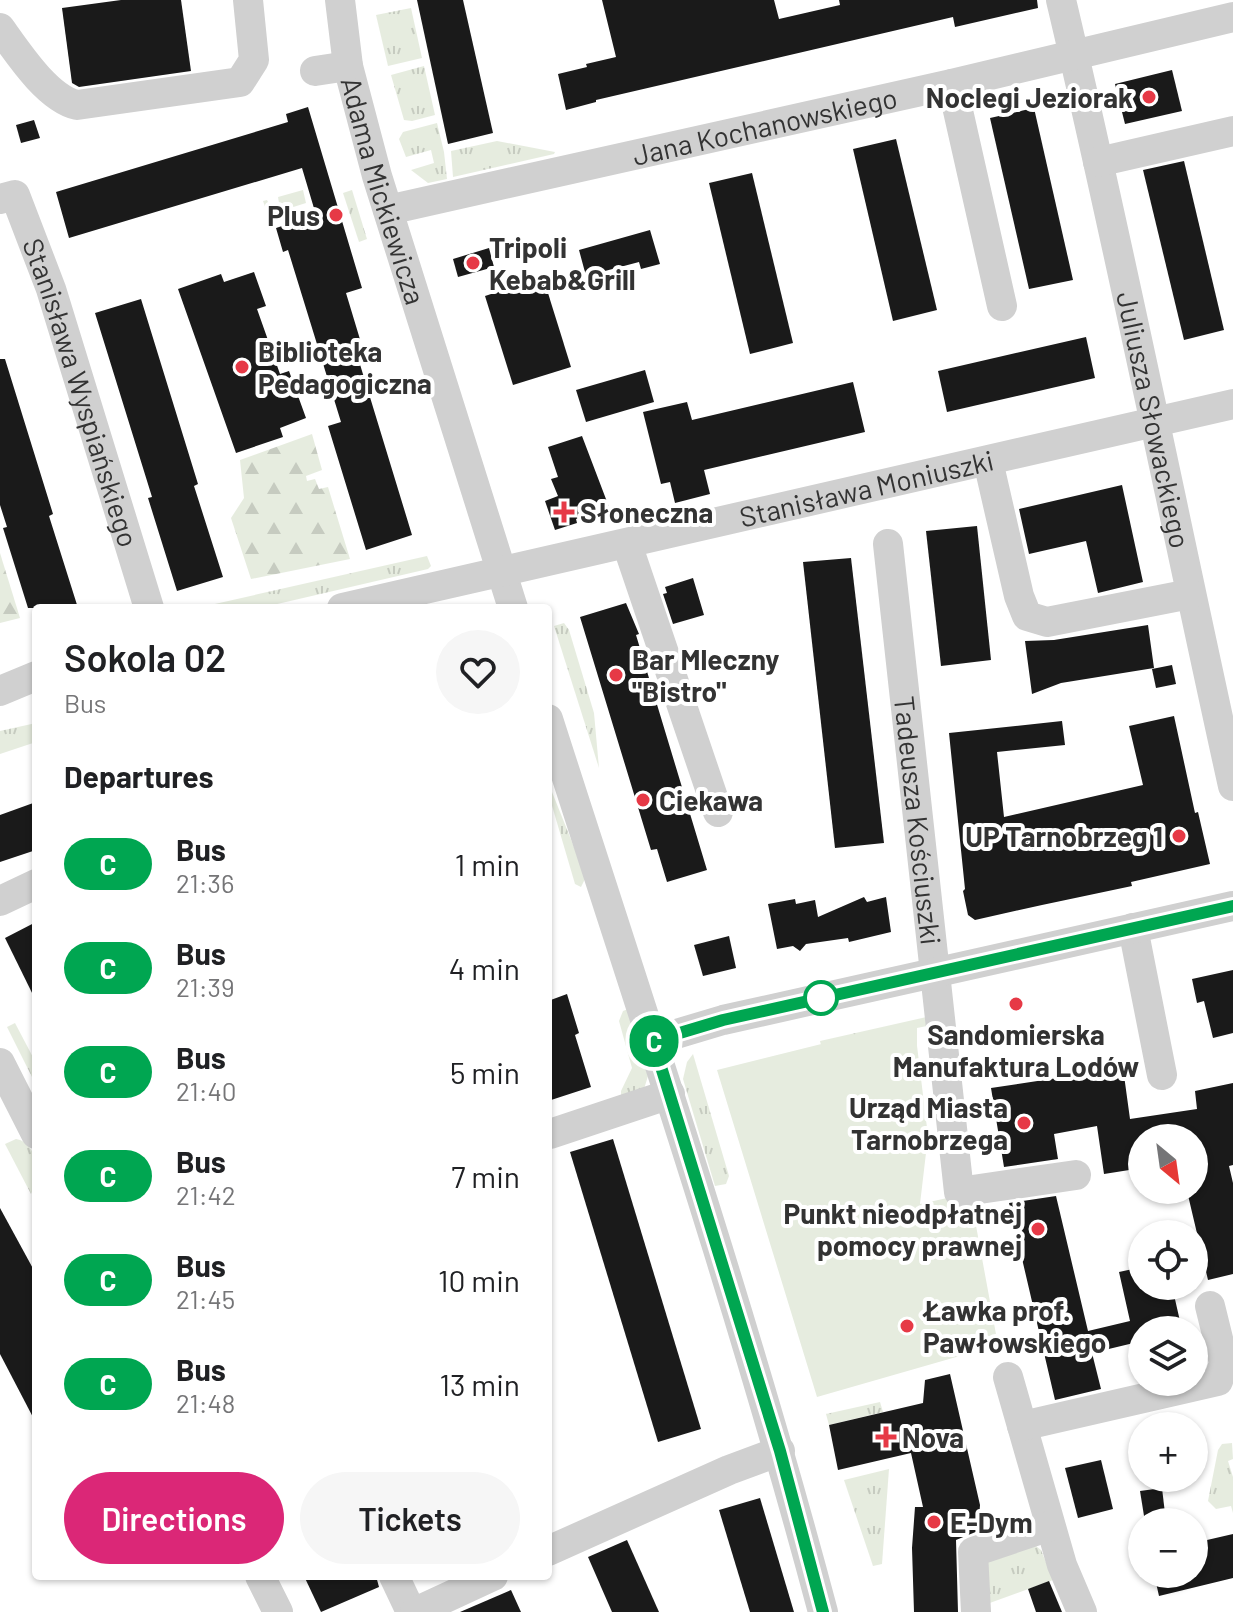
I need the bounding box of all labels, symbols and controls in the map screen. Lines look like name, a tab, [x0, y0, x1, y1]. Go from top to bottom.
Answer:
street label: Adama Mickiewicza	[335, 73, 433, 308]
street label: Jana Kochanowskiego	[629, 80, 900, 172]
place label: Noclegi Jeziorak	[926, 80, 1133, 114]
marker: Noclegi Jeziorak	[1140, 88, 1158, 106]
place label: Plus	[267, 198, 320, 232]
marker: Plus	[327, 206, 345, 224]
place label: Tripoli Kebab&Grill	[489, 230, 636, 296]
street label: Stanisława Wyspiańskiego	[16, 233, 146, 551]
marker: Tripoli Kebab&Grill	[464, 254, 482, 272]
street label: Juliusza Słowackiego	[1110, 288, 1198, 551]
place label: Biblioteka Pedagogiczna	[258, 334, 432, 400]
marker: Biblioteka Pedagogiczna	[233, 358, 251, 376]
street label: Stanisława Moniuszki	[736, 442, 997, 533]
place label: Słoneczna	[580, 495, 713, 529]
marker: Słoneczna	[555, 503, 573, 521]
button: heart	[436, 630, 520, 714]
text: Sokola 02	[64, 634, 226, 680]
place label: Bar Mleczny "Bistro"	[632, 642, 779, 708]
marker: Bar Mleczny "Bistro"	[607, 666, 625, 684]
text: Bus	[64, 687, 106, 718]
street label: Tadeusza Kościuszki	[888, 694, 949, 947]
text: Departures	[64, 758, 214, 794]
place label: Ciekawa	[659, 783, 763, 817]
marker: Ciekawa	[634, 791, 652, 809]
place label: UP Tarnobrzeg 1	[965, 819, 1163, 853]
marker: UP Tarnobrzeg 1	[1170, 827, 1188, 845]
text: Bus	[176, 831, 226, 867]
text: 1 min	[455, 846, 520, 882]
text: C	[99, 847, 117, 881]
text: 21:36	[176, 867, 234, 898]
text: Bus	[176, 935, 226, 971]
text: 4 min	[449, 950, 520, 986]
text: C	[99, 951, 117, 985]
text: 21:39	[176, 971, 234, 1002]
unlabelled marker	[804, 981, 838, 1015]
marker: Sandomierska Manufaktura Lodów	[1007, 995, 1025, 1013]
line badge: C	[628, 1015, 680, 1067]
place label: Sandomierska Manufaktura Lodów	[893, 1017, 1139, 1083]
text: C	[645, 1024, 663, 1058]
text: Bus	[176, 1039, 226, 1075]
text: 5 min	[450, 1054, 520, 1090]
text: C	[99, 1055, 117, 1089]
text: 21:40	[176, 1075, 237, 1106]
place label: Urząd Miasta Tarnobrzega	[849, 1090, 1008, 1156]
marker: Urząd Miasta Tarnobrzega	[1015, 1114, 1033, 1132]
north arrow	[1128, 1124, 1208, 1204]
map controls	[1128, 1124, 1208, 1588]
text: Bus	[176, 1143, 226, 1179]
text: 7 min	[451, 1158, 520, 1194]
text: C	[99, 1159, 117, 1193]
text: 21:42	[176, 1179, 236, 1210]
place label: Punkt nieodpłatnej pomocy prawnej	[784, 1196, 1022, 1262]
marker: Punkt nieodpłatnej pomocy prawnej	[1029, 1220, 1047, 1238]
button: locate	[1128, 1220, 1208, 1300]
text: Bus	[176, 1247, 226, 1283]
text: 10 min	[438, 1262, 520, 1298]
text: C	[99, 1263, 117, 1297]
text: 21:45	[176, 1283, 235, 1314]
place label: Ławka prof. Pawłowskiego	[922, 1293, 1106, 1359]
button: layers	[1128, 1316, 1208, 1396]
marker: Ławka prof. Pawłowskiego	[898, 1317, 916, 1335]
text: Bus	[176, 1351, 226, 1387]
text: 13 min	[439, 1366, 520, 1402]
text: C	[99, 1367, 117, 1401]
text: 21:48	[176, 1387, 235, 1418]
button: +	[1128, 1412, 1208, 1492]
place label: Nova	[902, 1420, 964, 1454]
marker: Nova	[877, 1428, 895, 1446]
button: Directions	[64, 1472, 284, 1564]
button: Tickets	[300, 1472, 520, 1564]
place label: E-Dym	[950, 1505, 1033, 1539]
button: −	[1128, 1508, 1208, 1588]
marker: E-Dym	[925, 1513, 943, 1531]

